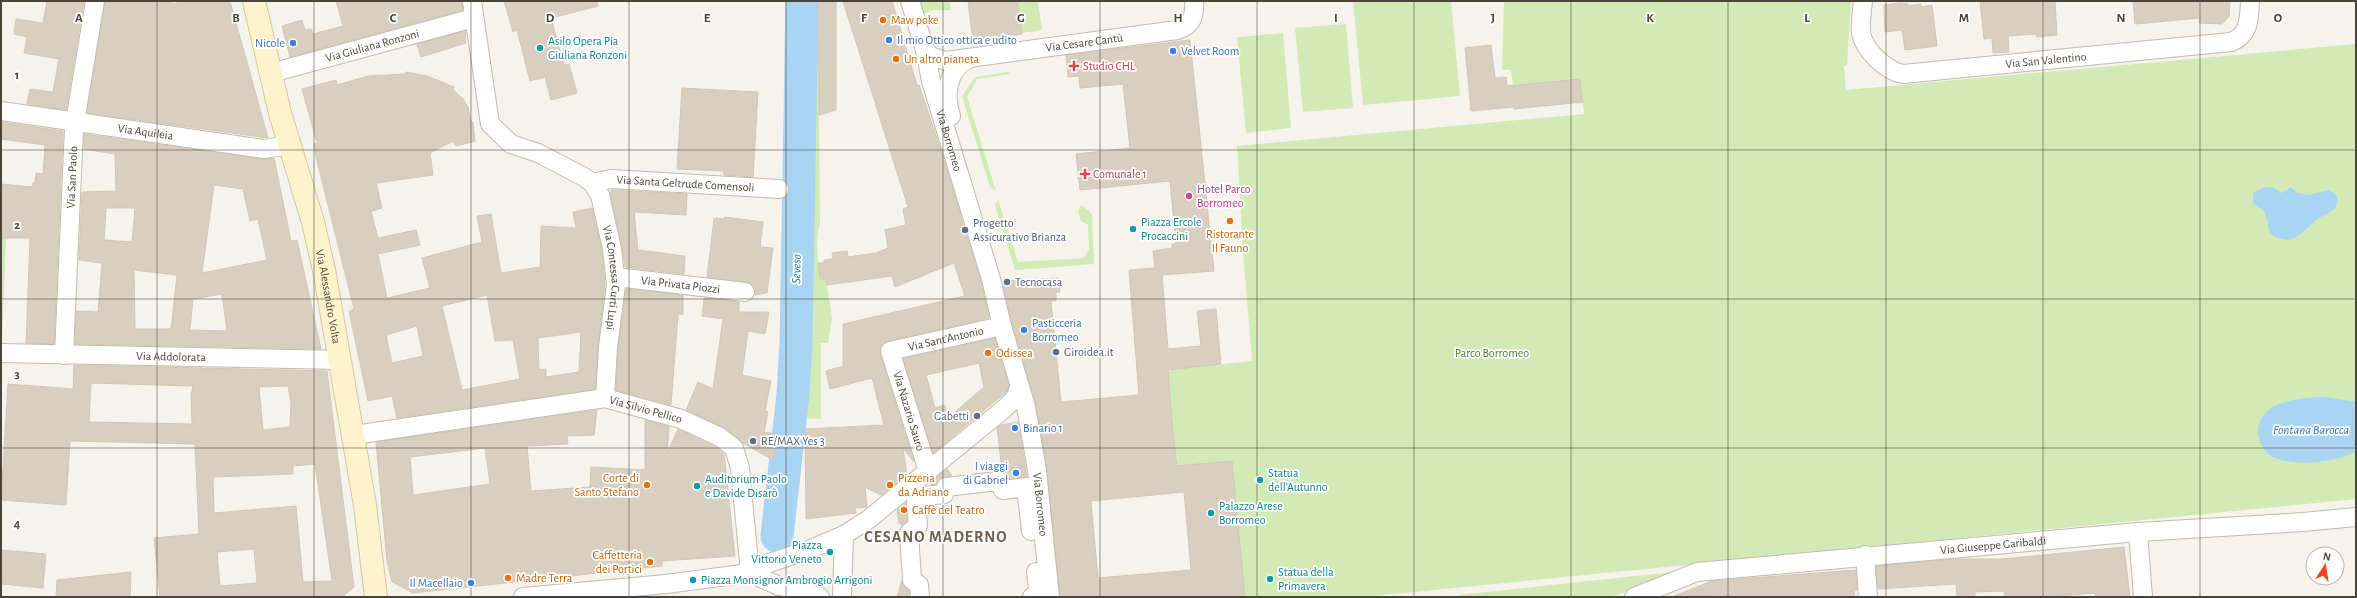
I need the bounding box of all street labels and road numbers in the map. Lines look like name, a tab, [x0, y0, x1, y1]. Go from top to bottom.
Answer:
street label: Via Giuliana Ronzoni	[324, 27, 420, 64]
street label: Via Cesare Cantù	[1045, 31, 1124, 54]
street label: Via San Valentino	[2005, 50, 2087, 70]
street label: Via Borromeo	[934, 108, 964, 173]
street label: Via Aquileia	[117, 122, 175, 142]
street label: Via San Paolo	[64, 146, 79, 209]
street label: Via Santa Geltrude Comensoli	[616, 173, 755, 194]
street label: Via Contessa Curti Lupi	[601, 224, 622, 331]
street label: Via Alessandro Volta	[313, 248, 343, 345]
street label: Via Privata Piozzi	[640, 274, 721, 295]
street label: Via Sant'Antonio	[907, 324, 985, 353]
street label: Via Addolorata	[136, 350, 206, 363]
street label: Via Nazario Sauro	[891, 370, 927, 452]
street label: Via Silvio Pellico	[608, 393, 684, 425]
street label: Via Borromeo	[1031, 472, 1050, 537]
street label: Via Giuseppe Garibaldi	[1940, 534, 2047, 556]

